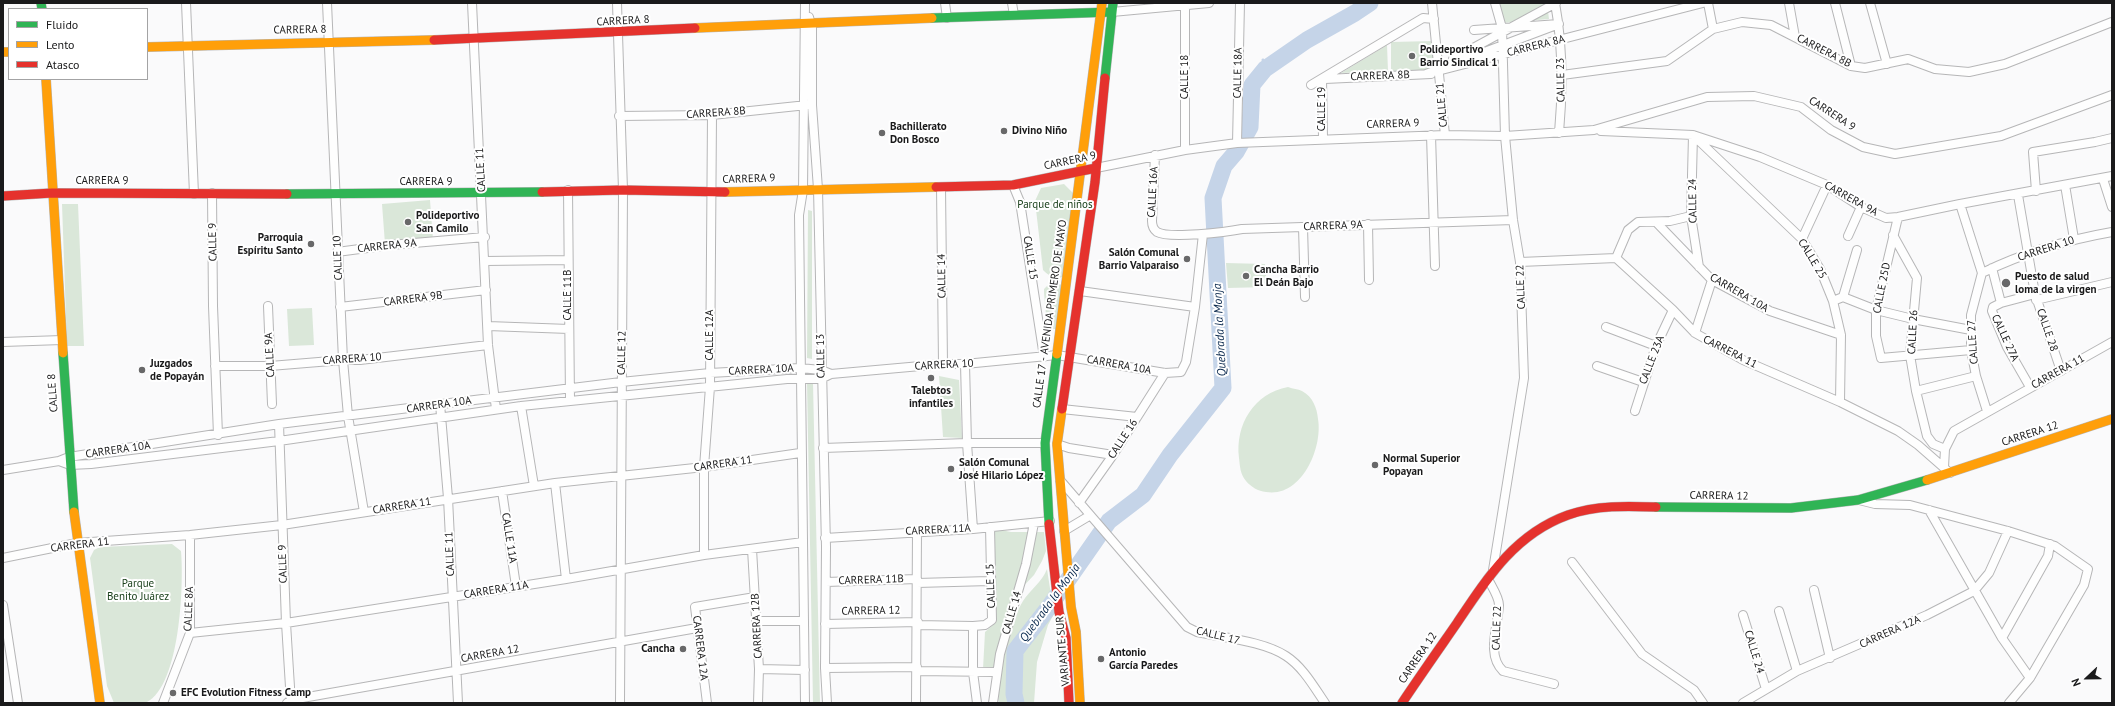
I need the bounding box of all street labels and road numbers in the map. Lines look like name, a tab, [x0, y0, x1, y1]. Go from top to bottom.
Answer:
street label: CARRERA 8	[596, 13, 650, 29]
street label: CARRERA 8	[273, 23, 327, 37]
street label: CARRERA 8A	[1506, 32, 1566, 60]
street label: CARRERA 8B	[1795, 32, 1853, 70]
street label: CALLE 18A	[1231, 47, 1245, 99]
street label: CALLE 18	[1178, 55, 1192, 99]
street label: CALLE 23	[1554, 58, 1568, 102]
street label: CARRERA 8B	[1350, 68, 1410, 84]
street label: CALLE 21	[1433, 82, 1451, 128]
street label: CALLE 19	[1315, 87, 1329, 131]
street label: CARRERA 9	[1806, 94, 1858, 134]
street label: CARRERA 8B	[686, 104, 746, 122]
street label: CARRERA 9	[1366, 116, 1420, 132]
street label: CALLE 11	[473, 147, 489, 193]
street label: CARRERA 9	[1043, 149, 1097, 173]
street label: CALLE 16A	[1145, 166, 1161, 218]
street label: CARRERA 9	[722, 171, 776, 187]
street label: CARRERA 9	[75, 174, 129, 188]
street label: CARRERA 9	[399, 175, 453, 189]
street label: CALLE 24	[1686, 179, 1700, 223]
street label: CARRERA 9A	[1822, 179, 1880, 219]
street label: CARRERA 9A	[1303, 218, 1363, 234]
street label: CALLE 17 - AVENIDA PRIMERO DE MAYO	[1030, 219, 1070, 409]
street label: CALLE 9	[206, 223, 220, 261]
street label: CARRERA 10	[2016, 234, 2076, 264]
street label: CALLE 10	[331, 235, 345, 281]
street label: CALLE 15	[1020, 235, 1040, 281]
street label: CARRERA 9A	[357, 236, 417, 256]
street label: CALLE 25	[1795, 236, 1829, 282]
street label: CALLE 14	[935, 254, 949, 298]
street label: CALLE 25D	[1871, 261, 1893, 315]
street label: CALLE 22	[1514, 264, 1528, 310]
street label: CALLE 11B	[561, 269, 575, 321]
street label: CARRERA 10A	[1707, 271, 1771, 315]
street label: CARRERA 9B	[383, 289, 443, 309]
street label: CALLE 28	[2033, 307, 2061, 353]
street label: CALLE 12A	[703, 309, 717, 361]
street label: CALLE 26	[1905, 309, 1921, 355]
street label: CALLE 27A	[1988, 312, 2022, 364]
street label: CALLE 27	[1965, 319, 1981, 365]
street label: CALLE 12	[615, 331, 629, 375]
street label: CALLE 9A	[262, 332, 278, 378]
street label: CARRERA 11	[1701, 333, 1759, 371]
street label: CALLE 13	[814, 334, 828, 378]
street label: CALLE 23A	[1637, 334, 1667, 386]
street label: CARRERA 10	[322, 350, 382, 368]
street label: CARRERA 11	[2029, 352, 2087, 392]
street label: CARRERA 10A	[1086, 353, 1152, 377]
street label: CARRERA 10	[914, 357, 974, 373]
street label: CARRERA 10A	[728, 362, 794, 378]
street label: CALLE 8	[45, 373, 61, 413]
street label: CARRERA 10A	[406, 394, 472, 416]
street label: CALLE 16	[1105, 417, 1141, 461]
street label: CARRERA 12	[2000, 419, 2060, 449]
street label: CARRERA 10A	[85, 439, 151, 461]
street label: CARRERA 11	[693, 453, 753, 475]
street label: CARRERA 12	[1689, 489, 1749, 503]
street label: CARRERA 11	[372, 495, 432, 517]
street label: CALLE 11A	[498, 512, 520, 564]
street label: CARRERA 11A	[905, 522, 971, 538]
street label: CALLE 11	[443, 531, 457, 577]
street label: CARRERA 11	[50, 535, 110, 555]
street label: CALLE 9	[276, 544, 290, 584]
street label: CALLE 15	[984, 563, 998, 609]
street label: CARRERA 11B	[838, 572, 904, 588]
street label: CARRERA 11A	[463, 578, 529, 602]
street label: CALLE 8A	[182, 586, 196, 632]
street label: CALLE 14	[1000, 590, 1024, 636]
street label: CARRERA 12B	[749, 593, 765, 659]
street label: CARRERA 12	[841, 604, 901, 618]
street label: CALLE 22	[1490, 605, 1504, 651]
street label: CARRERA 12A	[1857, 613, 1923, 651]
street label: CARRERA 12A	[689, 615, 711, 681]
street label: VARIANTE SUR	[1053, 615, 1073, 687]
street label: CALLE 17	[1195, 624, 1241, 648]
street label: CALLE 24	[1741, 629, 1767, 675]
street label: CARRERA 12	[1396, 630, 1440, 686]
street label: CARRERA 12	[460, 642, 520, 666]

